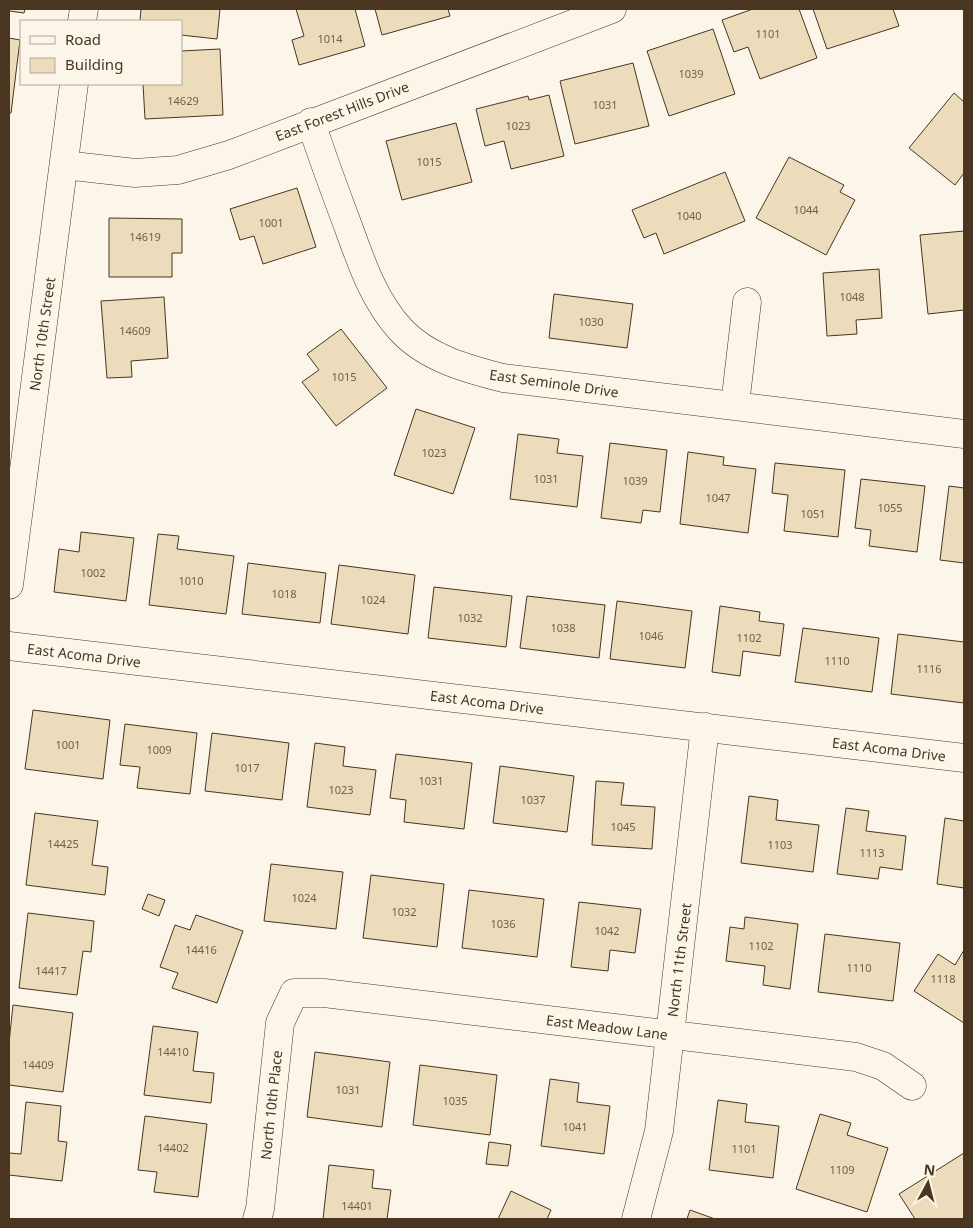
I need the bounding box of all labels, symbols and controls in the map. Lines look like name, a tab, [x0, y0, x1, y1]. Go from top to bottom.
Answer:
legend	[20, 20, 182, 85]
house number: 1101	[755, 26, 781, 41]
text: Road	[65, 29, 101, 49]
house number: 1014	[317, 31, 343, 46]
text: Building	[65, 54, 123, 74]
house number: 1039	[678, 66, 704, 81]
street label: East Forest Hills Drive	[272, 77, 412, 145]
house number: 14629	[167, 93, 199, 108]
house number: 1031	[592, 97, 618, 112]
house number: 1023	[505, 118, 531, 133]
house number: 1015	[416, 154, 442, 169]
house number: 1044	[793, 202, 819, 217]
house number: 1040	[676, 208, 702, 223]
house number: 1001	[258, 215, 284, 230]
house number: 14619	[129, 229, 161, 244]
street label: North 10th Street	[25, 276, 59, 392]
house number: 1048	[839, 289, 865, 304]
house number: 1030	[578, 314, 604, 329]
house number: 14609	[119, 323, 151, 338]
street label: East Seminole Drive	[488, 365, 620, 401]
house number: 1015	[331, 369, 357, 384]
house number: 1023	[421, 445, 447, 460]
house number: 1031	[533, 471, 559, 486]
house number: 1039	[622, 473, 648, 488]
house number: 1047	[705, 490, 731, 505]
house number: 1055	[877, 500, 903, 515]
house number: 1051	[800, 506, 826, 521]
house number: 1002	[80, 565, 106, 580]
house number: 1010	[178, 573, 204, 588]
house number: 1018	[271, 586, 297, 601]
house number: 1024	[360, 592, 386, 607]
house number: 1032	[457, 610, 483, 625]
house number: 1038	[550, 620, 576, 635]
house number: 1046	[638, 628, 664, 643]
house number: 1102	[736, 630, 762, 645]
street label: East Acoma Drive	[26, 639, 142, 671]
house number: 1110	[824, 653, 850, 668]
house number: 1116	[916, 661, 942, 676]
street label: East Acoma Drive	[429, 686, 545, 718]
street label: East Acoma Drive	[831, 733, 947, 765]
house number: 1001	[55, 737, 81, 752]
house number: 1009	[146, 742, 172, 757]
house number: 1017	[234, 760, 260, 775]
house number: 1031	[418, 773, 444, 788]
house number: 1023	[328, 782, 354, 797]
house number: 1037	[520, 792, 546, 807]
house number: 1045	[610, 819, 636, 834]
house number: 14425	[47, 836, 79, 851]
house number: 1103	[767, 837, 793, 852]
house number: 1113	[859, 845, 885, 860]
house number: 1024	[291, 890, 317, 905]
street label: North 11th Street	[663, 902, 695, 1018]
house number: 1032	[391, 904, 417, 919]
house number: 1036	[490, 916, 516, 931]
house number: 1042	[594, 923, 620, 938]
house number: 1102	[748, 938, 774, 953]
house number: 14416	[185, 942, 217, 957]
house number: 1110	[846, 960, 872, 975]
house number: 14417	[35, 963, 67, 978]
house number: 1118	[930, 971, 956, 986]
street label: East Meadow Lane	[545, 1010, 669, 1044]
house number: 14410	[157, 1044, 189, 1059]
street label: North 10th Place	[256, 1049, 286, 1161]
house number: 14409	[22, 1057, 54, 1072]
house number: 1031	[335, 1082, 361, 1097]
house number: 1035	[442, 1093, 468, 1108]
house number: 1041	[562, 1119, 588, 1134]
house number: 14402	[157, 1140, 189, 1155]
house number: 1101	[731, 1141, 757, 1156]
north arrow	[903, 1158, 953, 1208]
text: N	[923, 1159, 936, 1180]
house number: 1109	[829, 1162, 855, 1177]
house number: 14401	[341, 1198, 373, 1213]

